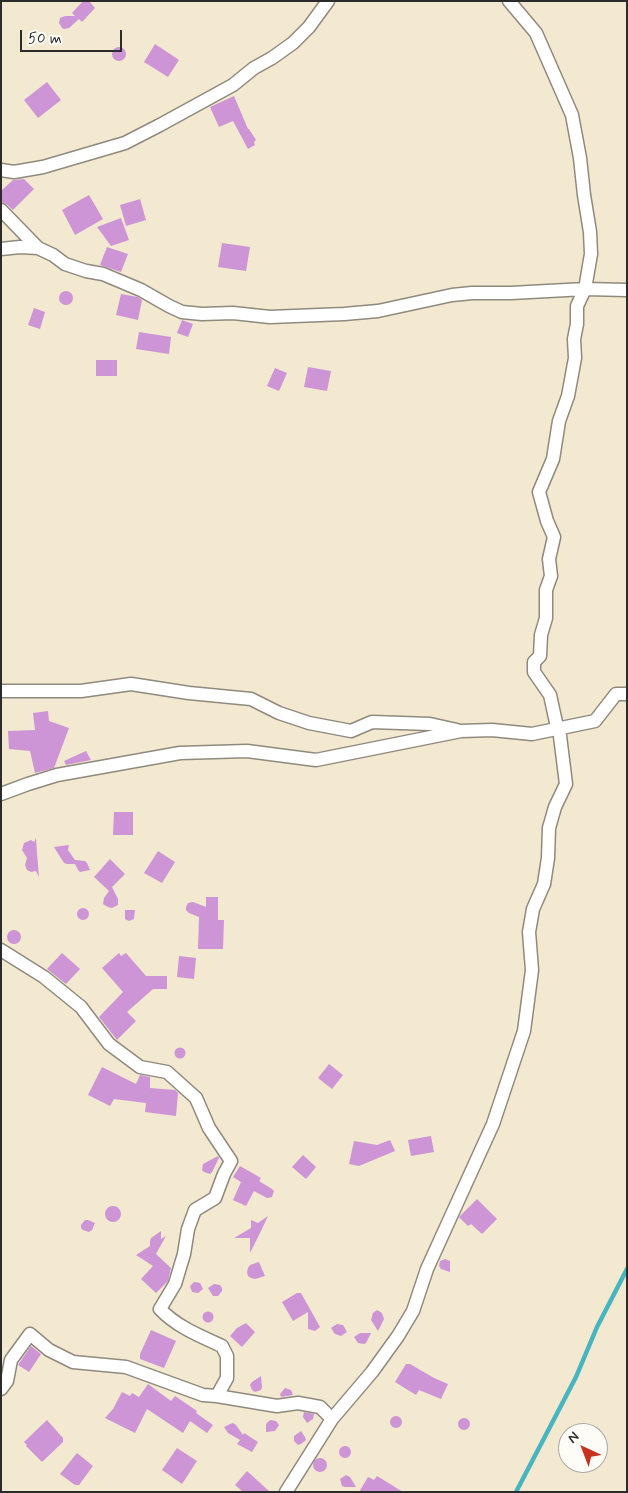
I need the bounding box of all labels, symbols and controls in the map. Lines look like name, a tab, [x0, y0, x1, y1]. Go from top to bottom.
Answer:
scale bar	[22, 20, 125, 52]
text: 50 m	[28, 29, 62, 49]
north arrow	[558, 1423, 608, 1473]
text: N	[564, 1428, 583, 1448]

